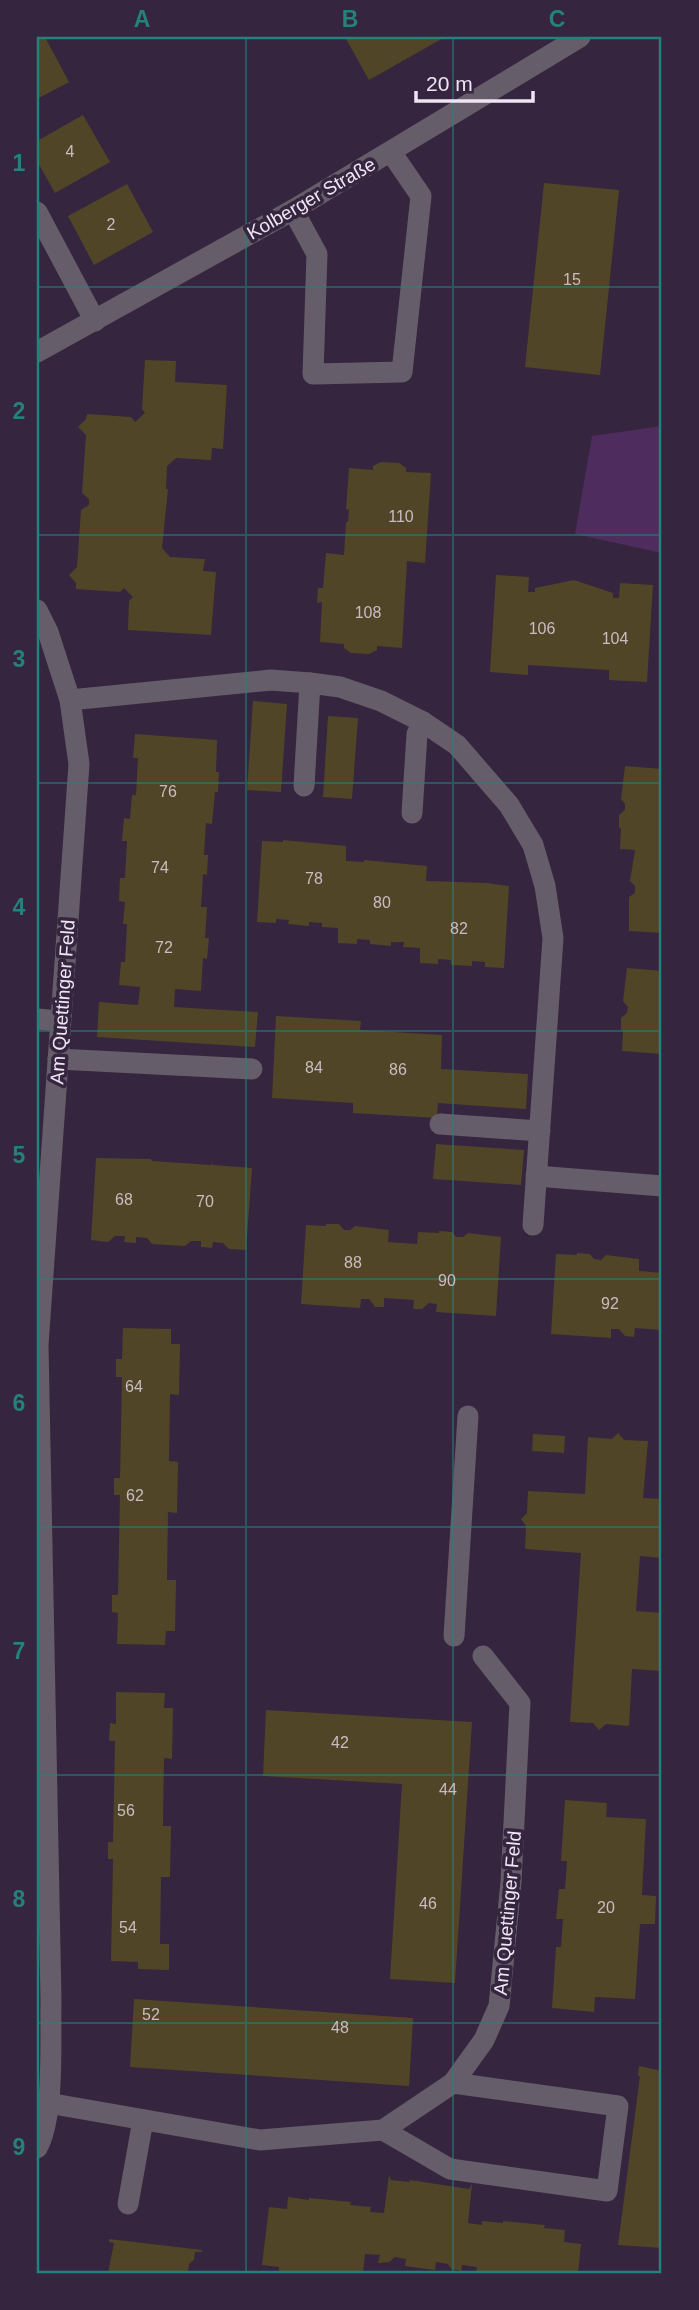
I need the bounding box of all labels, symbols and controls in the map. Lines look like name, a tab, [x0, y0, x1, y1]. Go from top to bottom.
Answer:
text: A	[134, 6, 150, 32]
text: B	[342, 6, 358, 32]
text: C	[549, 6, 565, 32]
scale bar	[416, 60, 533, 104]
text: 20 m	[426, 72, 473, 95]
house number: 4	[66, 143, 75, 160]
text: 1	[13, 150, 26, 176]
street label: Kolberger Straße	[243, 153, 379, 244]
house number: 2	[107, 216, 116, 233]
house number: 15	[563, 271, 581, 288]
text: 2	[13, 398, 25, 424]
house number: 110	[388, 508, 414, 525]
house number: 108	[355, 604, 381, 621]
house number: 106	[529, 620, 555, 637]
house number: 104	[602, 630, 628, 647]
text: 3	[13, 646, 25, 672]
house number: 76	[159, 783, 177, 800]
house number: 74	[151, 859, 169, 876]
house number: 78	[305, 870, 323, 887]
text: 4	[13, 894, 26, 920]
house number: 80	[373, 894, 391, 911]
street label: Am Quettinger Feld	[46, 919, 79, 1085]
house number: 82	[450, 920, 468, 937]
house number: 72	[155, 939, 173, 956]
house number: 84	[305, 1059, 323, 1076]
house number: 86	[389, 1061, 407, 1078]
text: 5	[13, 1142, 26, 1168]
house number: 68	[115, 1191, 133, 1208]
house number: 70	[196, 1193, 214, 1210]
house number: 88	[344, 1254, 362, 1271]
house number: 90	[438, 1272, 456, 1289]
house number: 92	[601, 1295, 619, 1312]
house number: 64	[125, 1378, 143, 1395]
text: 6	[13, 1390, 25, 1416]
house number: 62	[126, 1487, 144, 1504]
text: 7	[13, 1638, 25, 1664]
house number: 42	[331, 1734, 349, 1751]
house number: 44	[439, 1781, 457, 1798]
house number: 56	[117, 1802, 135, 1819]
street label: Am Quettinger Feld	[490, 1830, 525, 1996]
text: 8	[13, 1886, 26, 1912]
house number: 46	[419, 1895, 437, 1912]
house number: 20	[597, 1899, 615, 1916]
house number: 54	[119, 1919, 137, 1936]
house number: 52	[142, 2006, 160, 2023]
house number: 48	[331, 2019, 349, 2036]
text: 9	[13, 2134, 25, 2160]

